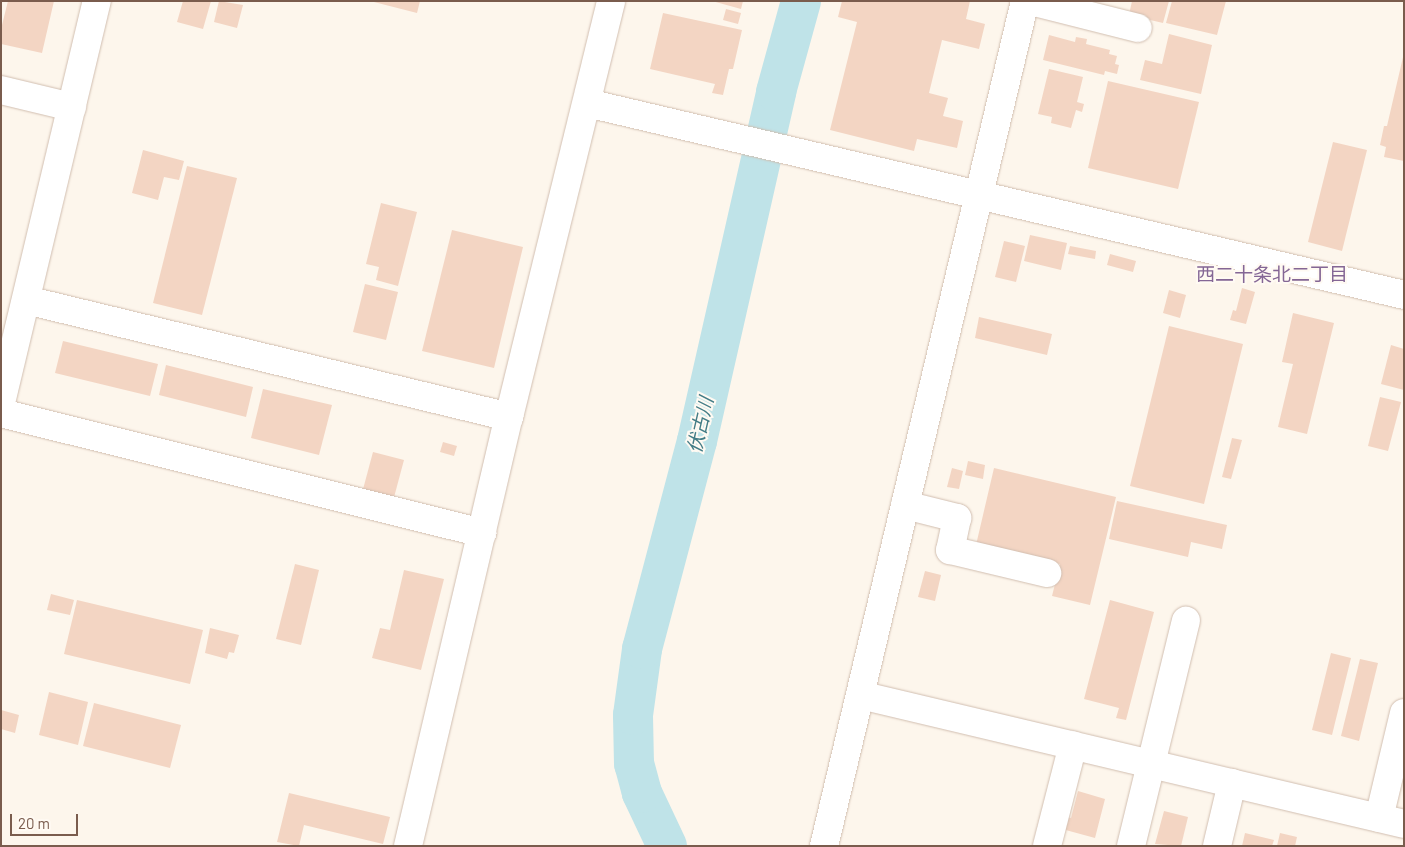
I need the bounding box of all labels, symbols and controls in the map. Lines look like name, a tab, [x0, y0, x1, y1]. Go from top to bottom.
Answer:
district label: 西二十条北二丁目	[1196, 263, 1348, 285]
water label: 伏古川	[682, 395, 718, 455]
scale bar	[12, 804, 80, 836]
text: 20 m	[18, 814, 50, 832]

